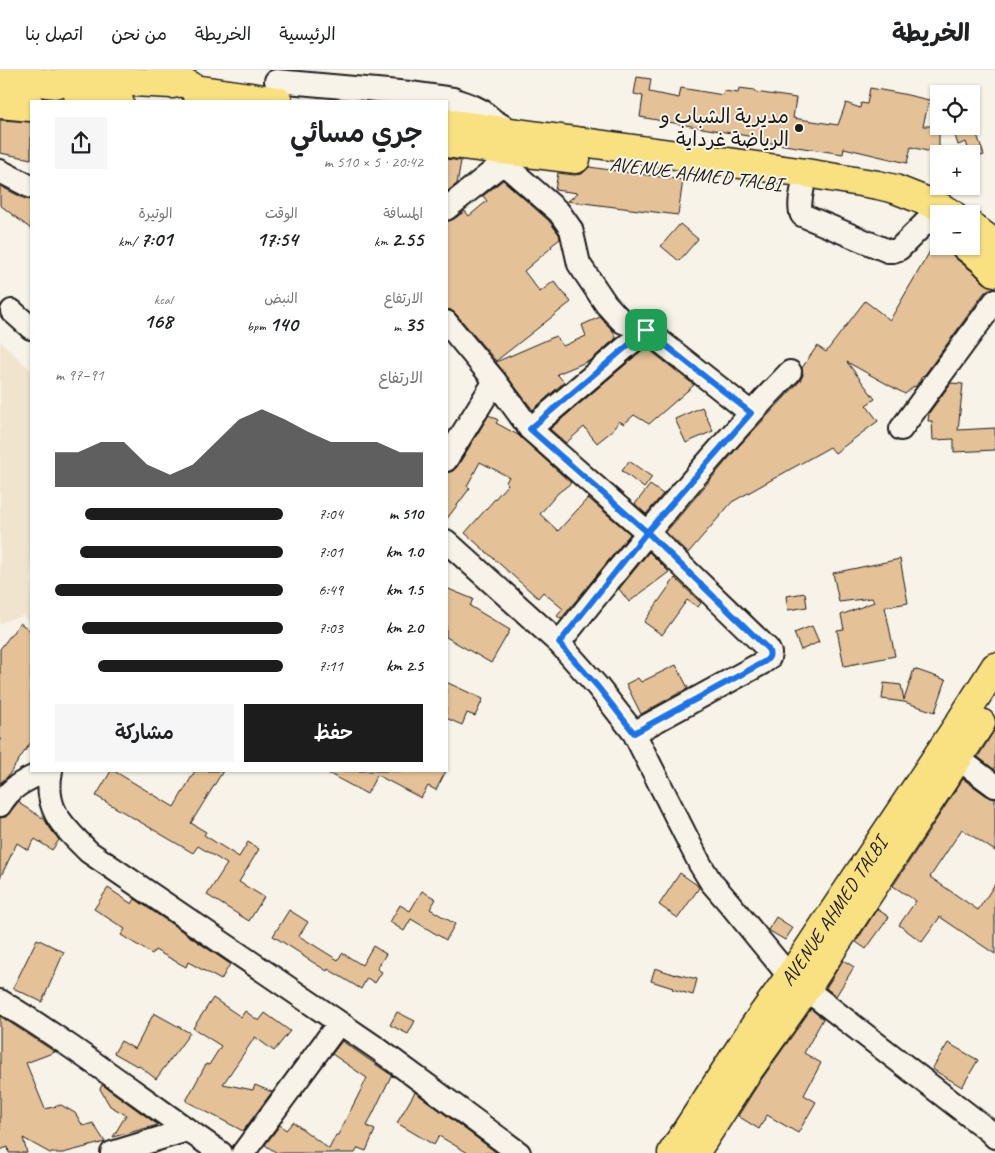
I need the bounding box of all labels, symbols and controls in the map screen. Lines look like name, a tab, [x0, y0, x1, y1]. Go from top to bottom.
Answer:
text: الخريطة	[892, 18, 970, 48]
text: اتصل بنا	[25, 23, 83, 45]
text: من نحن	[111, 23, 167, 45]
text: الخريطة	[195, 23, 251, 45]
text: الرئيسية	[279, 23, 336, 45]
map controls	[930, 85, 980, 255]
button: locate	[930, 85, 980, 135]
place label: مديرية الشباب و الرياضة غرداية	[658, 104, 789, 152]
text: جري مسائي	[290, 115, 423, 150]
button: share	[55, 117, 107, 169]
marker: مديرية الشباب و الرياضة غرداية	[793, 122, 805, 134]
button: +	[930, 145, 980, 195]
street label: AVENUE AHMED TALBI	[608, 151, 788, 197]
text: 20:42 · 5 × 510 m	[324, 152, 423, 172]
text: الوتيرة	[139, 205, 172, 222]
text: الوقت	[265, 205, 298, 222]
text: المسافة	[383, 205, 423, 222]
button: −	[930, 205, 980, 255]
text: 7:01	[140, 226, 172, 252]
text: 17:54	[256, 226, 298, 252]
text: 2.55	[391, 226, 423, 252]
text: /km	[118, 233, 140, 250]
text: km	[374, 233, 391, 250]
text: النبض	[264, 290, 298, 307]
text: الارتفاع	[384, 290, 423, 307]
text: kcal	[154, 291, 172, 308]
text: 168	[144, 308, 172, 334]
pin	[625, 309, 667, 351]
text: 140	[269, 311, 298, 337]
text: 35	[404, 311, 423, 337]
icon: arrive	[632, 316, 660, 344]
text: bpm	[247, 318, 269, 335]
text: m	[393, 318, 404, 335]
text: 91–97 m	[55, 365, 104, 385]
text: الارتفاع	[378, 368, 423, 388]
text: 7:04	[318, 504, 343, 524]
text: 510 m	[389, 504, 423, 524]
text: 7:01	[318, 542, 343, 562]
text: 1.0 km	[386, 542, 423, 562]
text: 6:49	[318, 580, 343, 600]
text: 1.5 km	[386, 580, 423, 600]
text: 7:03	[318, 618, 343, 638]
text: 2.0 km	[386, 618, 423, 638]
text: 7:11	[318, 656, 343, 676]
text: 2.5 km	[386, 656, 423, 676]
button: مشاركة	[55, 704, 234, 762]
button: حفظ	[244, 704, 423, 762]
street label: AVENUE AHMED TALBI	[775, 829, 894, 990]

